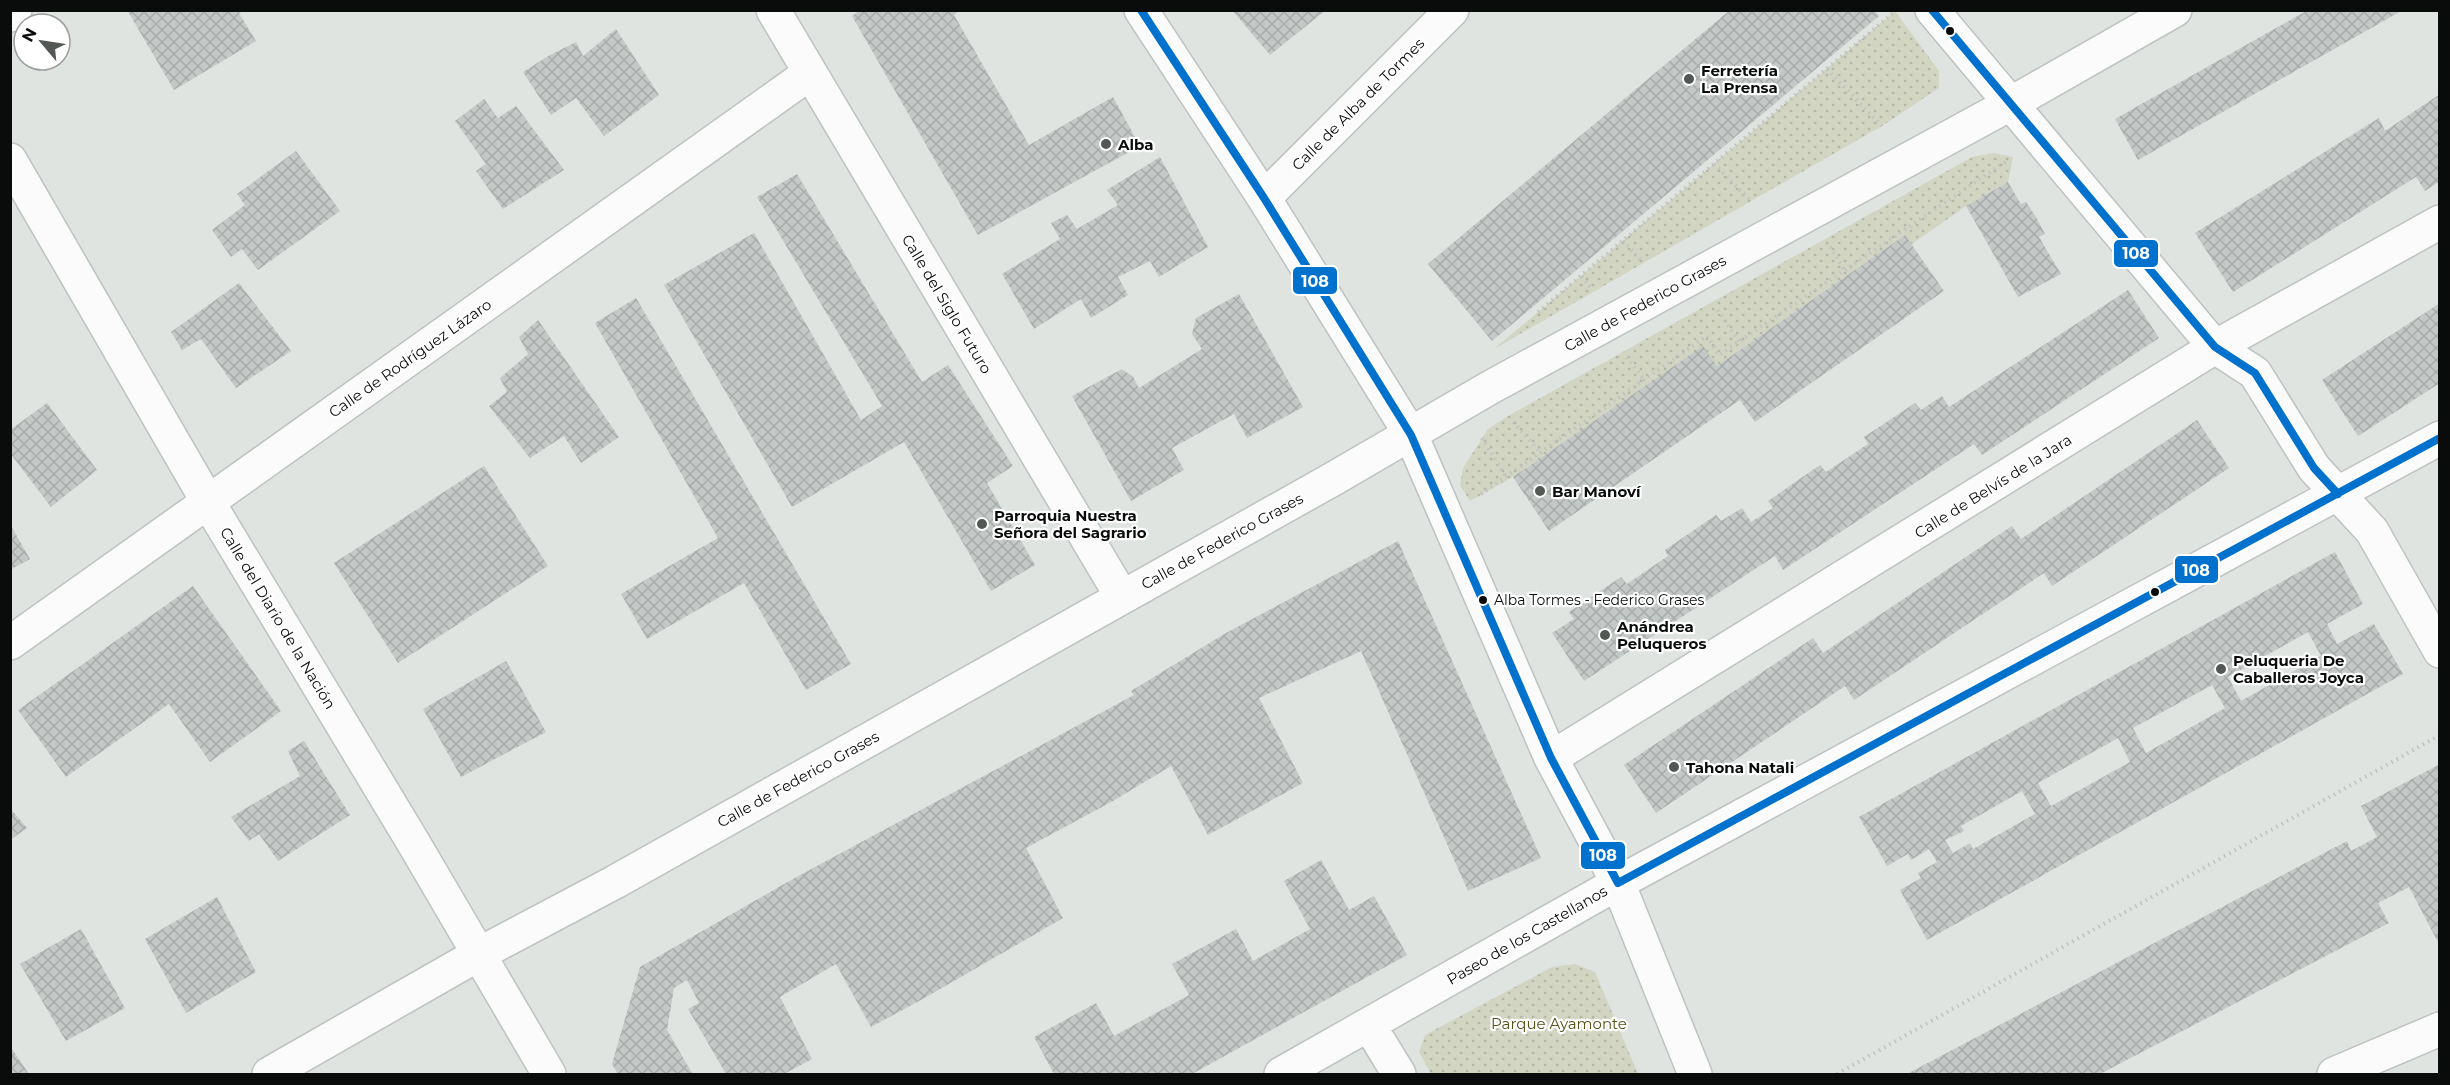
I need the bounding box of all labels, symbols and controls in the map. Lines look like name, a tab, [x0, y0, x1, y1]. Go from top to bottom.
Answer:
north arrow	[12, 12, 72, 72]
text: N	[18, 25, 41, 45]
unlabelled marker	[1944, 25, 1956, 37]
street label: Calle de Alba de Tormes	[1288, 34, 1428, 174]
place label: Ferretería La Prensa	[1701, 61, 1778, 97]
marker: Ferretería La Prensa	[1682, 72, 1696, 86]
place label: Alba	[1117, 135, 1153, 154]
marker: Alba	[1099, 137, 1113, 151]
street label: Calle del Siglo Futuro	[898, 231, 996, 377]
line badge: 108	[2113, 239, 2159, 268]
text: 108	[2122, 244, 2150, 263]
street label: Calle de Federico Grases	[1561, 251, 1729, 355]
line badge: 108	[1292, 266, 1338, 295]
text: 108	[1301, 272, 1329, 291]
street label: Calle de Rodríguez Lázaro	[325, 294, 495, 422]
street label: Calle de Belvís de la Jara	[1911, 430, 2075, 542]
place label: Bar Manoví	[1552, 482, 1642, 501]
marker: Bar Manoví	[1533, 484, 1547, 498]
street label: Calle de Federico Grases	[1138, 489, 1306, 593]
place label: Parroquia Nuestra Señora del Sagrario	[994, 506, 1147, 542]
marker: Parroquia Nuestra Señora del Sagrario	[975, 517, 989, 531]
street label: Calle del Diario de la Nación	[216, 523, 340, 713]
line badge: 108	[2174, 555, 2219, 584]
text: 108	[2182, 561, 2210, 580]
unlabelled marker	[2149, 586, 2161, 598]
place label: Alba Tormes - Federico Grases	[1494, 591, 1704, 609]
marker: Alba Tormes - Federico Grases	[1477, 594, 1489, 606]
place label: Anándrea Peluqueros	[1616, 617, 1706, 653]
marker: Anándrea Peluqueros	[1598, 628, 1612, 642]
place label: Peluqueria De Caballeros Joyca	[2233, 651, 2364, 687]
marker: Peluqueria De Caballeros Joyca	[2214, 662, 2228, 676]
street label: Calle de Federico Grases	[714, 727, 882, 831]
place label: Tahona Natali	[1686, 758, 1794, 777]
marker: Tahona Natali	[1667, 760, 1681, 774]
line badge: 108	[1580, 841, 1626, 870]
text: 108	[1589, 846, 1617, 865]
street label: Paseo de los Castellanos	[1443, 881, 1611, 989]
park label: Parque Ayamonte	[1491, 1014, 1627, 1033]

